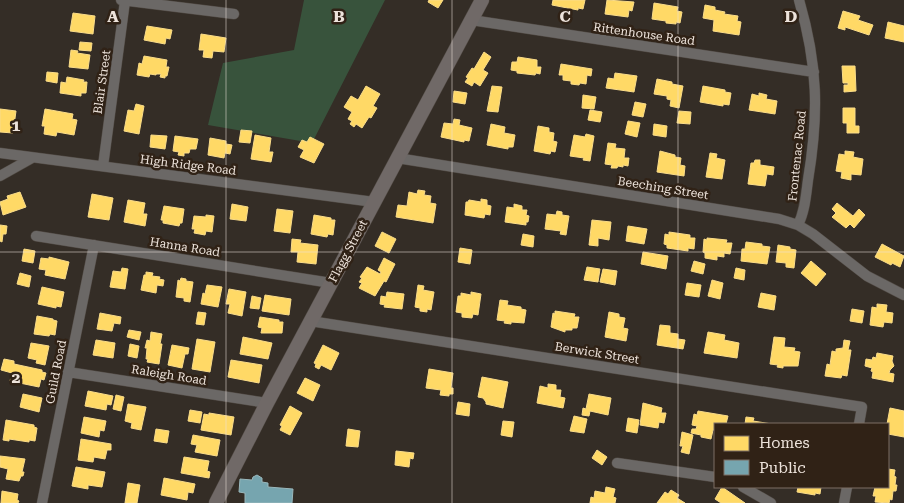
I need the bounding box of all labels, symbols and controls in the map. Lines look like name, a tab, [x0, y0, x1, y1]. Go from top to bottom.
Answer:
text: A	[107, 7, 119, 26]
text: B	[333, 7, 345, 26]
text: C	[559, 7, 571, 26]
text: D	[785, 7, 798, 26]
street label: Rittenhouse Road	[592, 20, 696, 48]
street label: Blair Street	[91, 49, 113, 115]
street label: Frontenac Road	[785, 110, 809, 202]
text: 1	[12, 116, 21, 135]
street label: High Ridge Road	[139, 152, 237, 178]
street label: Beeching Street	[617, 174, 710, 202]
street label: Flagg Street	[326, 217, 371, 285]
street label: Hanna Road	[149, 235, 221, 260]
street label: Guild Road	[43, 339, 69, 405]
street label: Berwick Street	[554, 339, 641, 367]
street label: Raleigh Road	[130, 362, 208, 388]
text: 2	[12, 368, 21, 387]
legend	[714, 423, 889, 488]
text: Homes	[759, 434, 810, 452]
text: Public	[759, 459, 806, 477]

